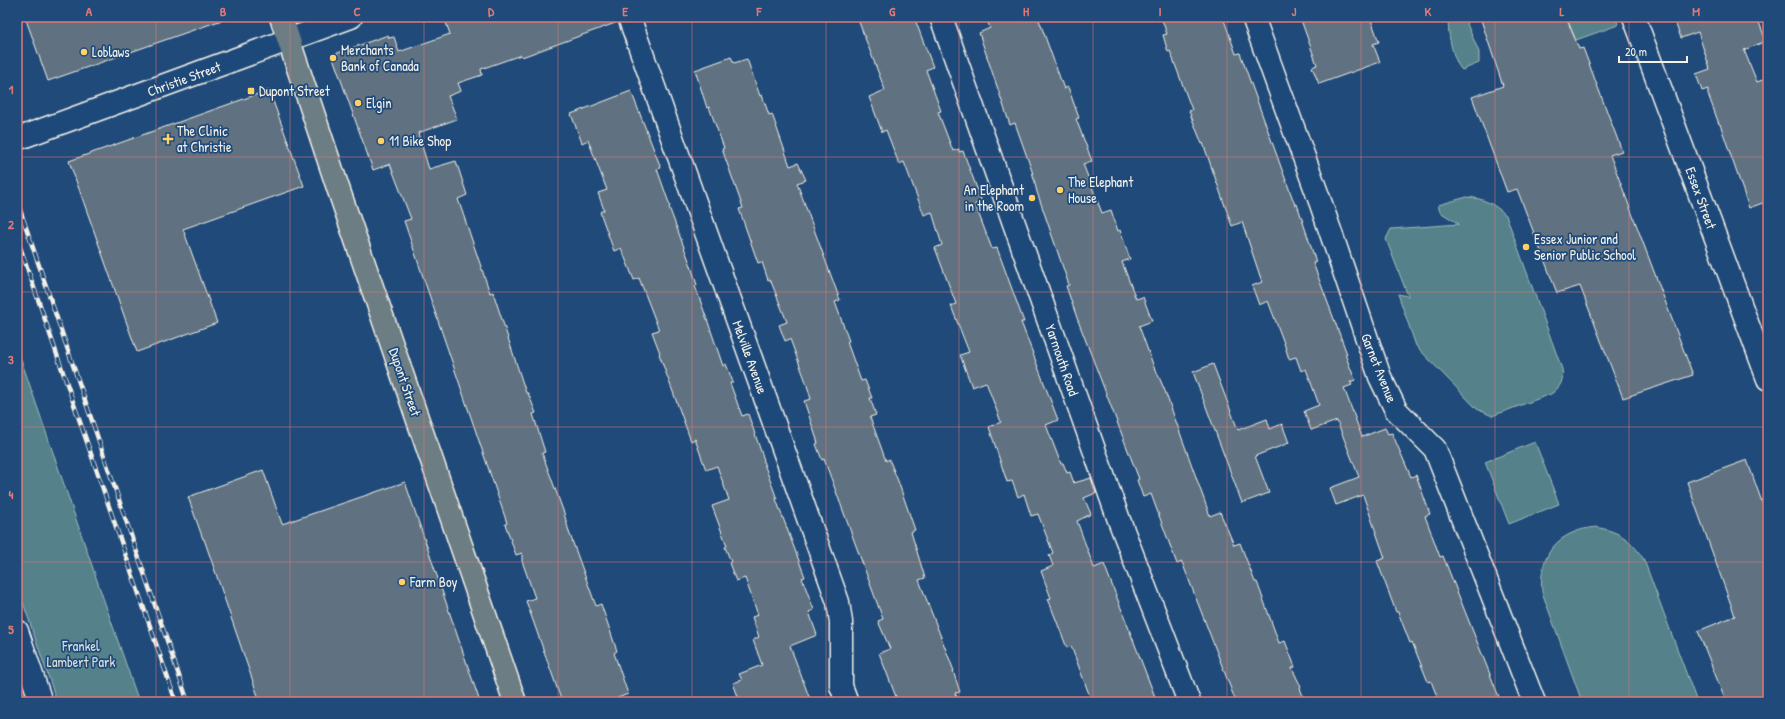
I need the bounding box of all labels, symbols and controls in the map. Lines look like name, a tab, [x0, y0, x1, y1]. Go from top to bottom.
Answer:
text: A	[86, 2, 93, 20]
text: B	[220, 2, 227, 20]
text: C	[353, 2, 361, 20]
text: D	[488, 2, 495, 20]
text: E	[622, 2, 628, 20]
text: F	[756, 2, 763, 20]
text: G	[889, 2, 896, 20]
text: H	[1023, 2, 1029, 20]
text: I	[1158, 2, 1162, 20]
text: J	[1292, 2, 1297, 20]
text: K	[1425, 2, 1432, 20]
text: L	[1560, 2, 1565, 20]
text: M	[1692, 2, 1700, 20]
scale bar	[1619, 38, 1687, 64]
place label: Merchants Bank of Canada	[341, 40, 419, 75]
place label: Loblaws	[92, 42, 130, 61]
text: 20 m	[1625, 43, 1647, 60]
marker: Loblaws	[79, 47, 89, 57]
marker: Merchants Bank of Canada	[328, 53, 338, 63]
street label: Christie Street	[144, 56, 223, 101]
text: 1	[9, 80, 14, 98]
place label: Dupont Street	[259, 81, 330, 101]
marker: Dupont Street	[246, 86, 256, 96]
place label: Elgin	[366, 93, 392, 113]
marker: Elgin	[353, 98, 363, 108]
place label: The Clinic at Christie	[177, 121, 232, 156]
place label: 11 Bike Shop	[389, 131, 451, 151]
marker: The Clinic at Christie	[162, 133, 174, 145]
marker: 11 Bike Shop	[376, 136, 386, 146]
street label: Essex Street	[1681, 164, 1722, 232]
place label: The Elephant House	[1068, 172, 1133, 207]
place label: An Elephant in the Room	[964, 180, 1024, 215]
marker: The Elephant House	[1055, 185, 1065, 195]
marker: An Elephant in the Room	[1027, 193, 1037, 203]
text: 2	[8, 215, 15, 233]
place label: Essex Junior and Senior Public School	[1534, 229, 1636, 264]
marker: Essex Junior and Senior Public School	[1521, 242, 1531, 252]
street label: Melville Avenue	[728, 318, 773, 397]
street label: Yarmouth Road	[1041, 321, 1084, 399]
street label: Garnet Avenue	[1357, 330, 1402, 406]
street label: Dupont Street	[384, 345, 426, 419]
text: 3	[8, 350, 14, 368]
text: 4	[9, 485, 14, 503]
place label: Farm Boy	[409, 572, 458, 592]
marker: Farm Boy	[397, 577, 407, 587]
text: 5	[8, 620, 14, 638]
park label: Frankel Lambert Park	[47, 636, 115, 671]

